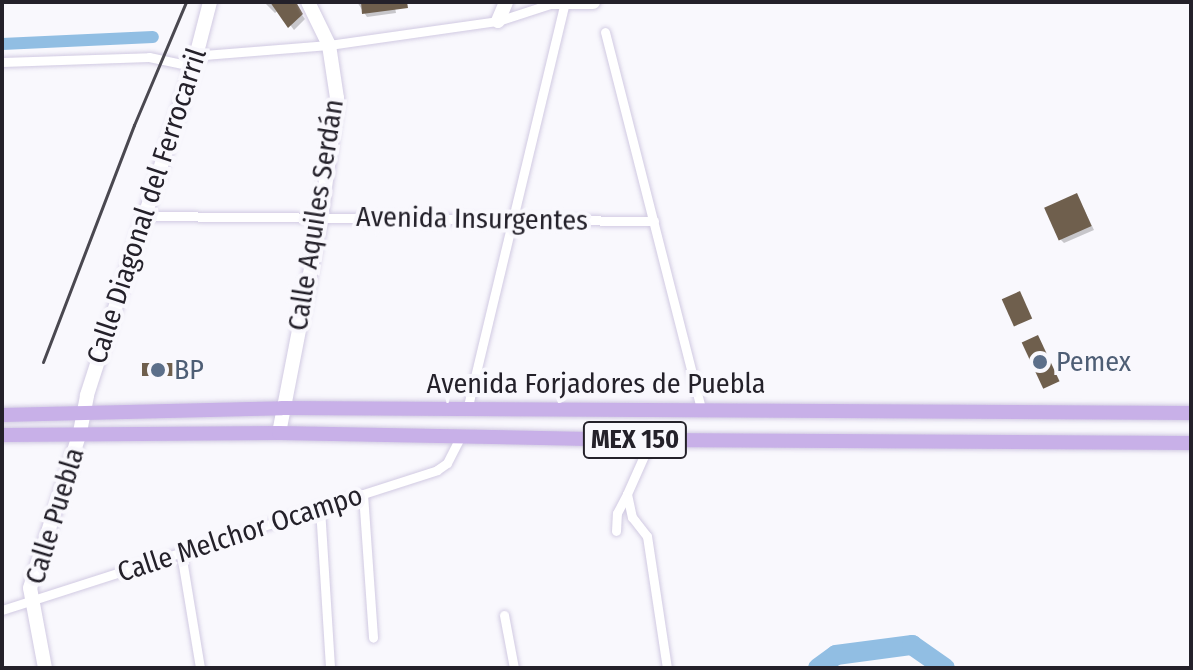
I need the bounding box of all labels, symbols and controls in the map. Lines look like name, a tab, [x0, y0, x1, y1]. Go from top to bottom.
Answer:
street label: Calle Diagonal del Ferrocarril	[80, 44, 214, 368]
street label: Calle Aquiles Serdán	[281, 97, 351, 333]
street label: Avenida Insurgentes	[356, 200, 588, 238]
place label: Pemex	[1056, 345, 1131, 379]
place label: BP	[174, 353, 204, 387]
marker: Pemex	[1031, 353, 1049, 371]
marker: BP	[149, 361, 167, 379]
street label: Avenida Forjadores de Puebla	[426, 367, 766, 401]
road number: MEX 150	[581, 418, 689, 462]
street label: Calle Puebla	[18, 444, 92, 588]
street label: Calle Melchor Ocampo	[113, 479, 367, 589]

